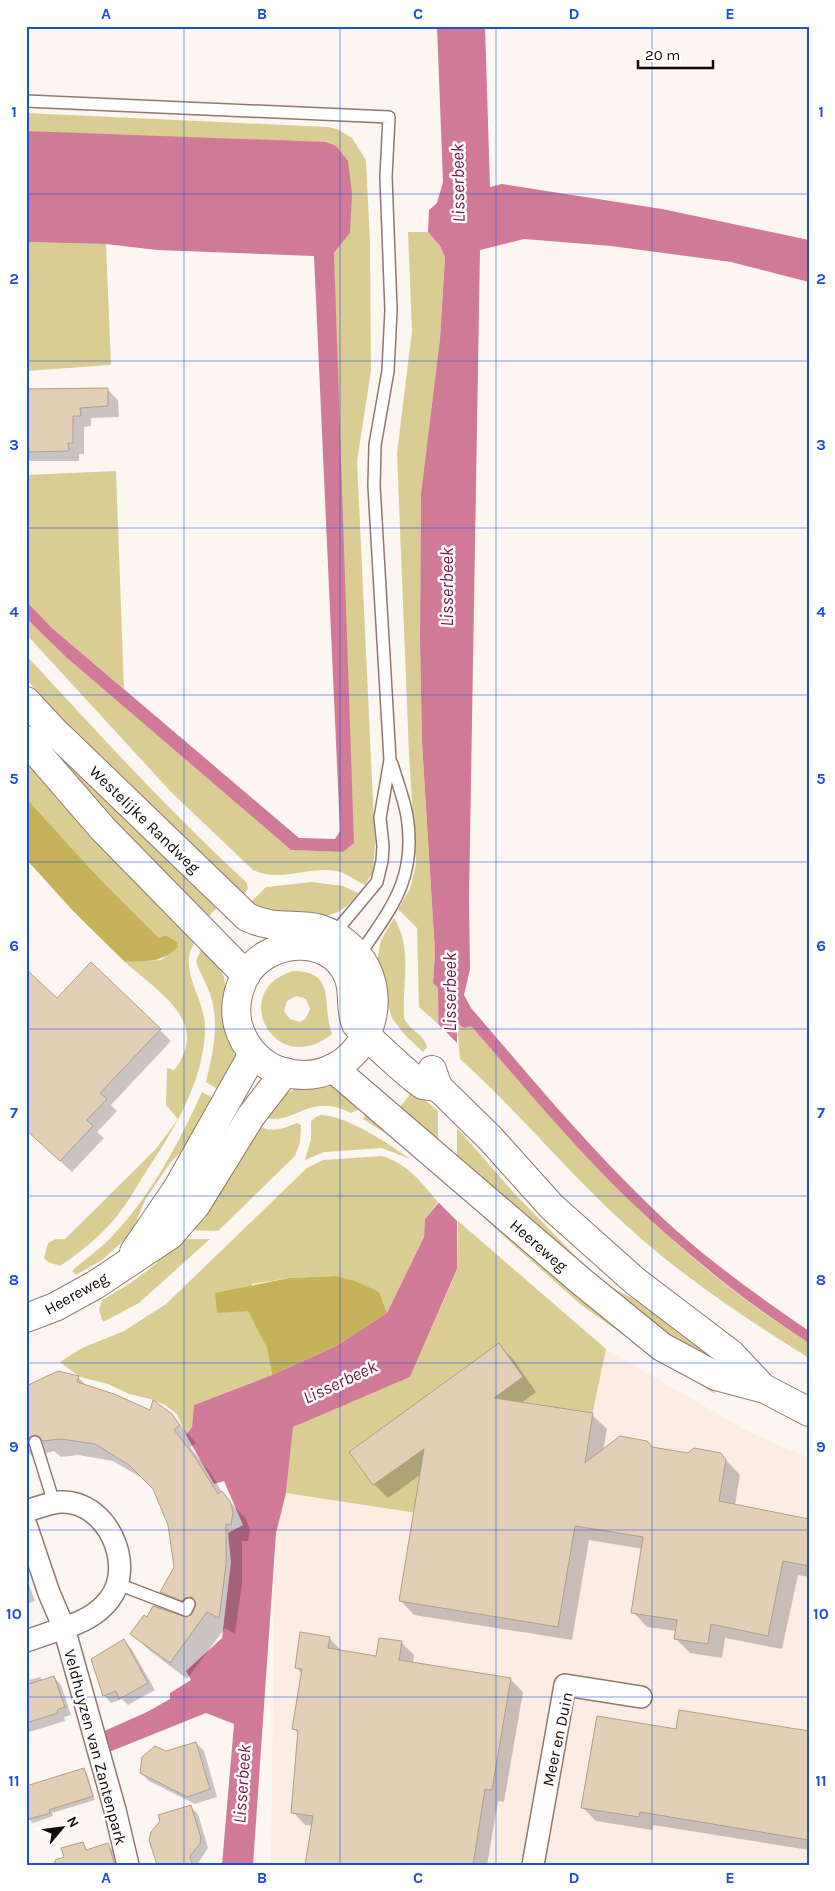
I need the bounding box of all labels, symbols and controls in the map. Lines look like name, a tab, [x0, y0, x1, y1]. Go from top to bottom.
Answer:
text: A	[101, 4, 111, 23]
text: B	[257, 4, 267, 23]
text: C	[413, 4, 423, 23]
text: D	[569, 4, 580, 23]
text: E	[725, 4, 735, 23]
scale bar	[638, 38, 712, 70]
text: 20 m	[645, 46, 680, 64]
text: 1	[11, 102, 17, 121]
text: 1	[818, 102, 824, 121]
water label: Lisserbeek	[446, 142, 470, 223]
text: 2	[9, 269, 19, 288]
text: 2	[816, 269, 826, 288]
text: 3	[9, 435, 19, 454]
text: 3	[816, 435, 826, 454]
water label: Lisserbeek	[436, 547, 458, 627]
text: 4	[9, 602, 19, 621]
text: 4	[816, 602, 826, 621]
street label: Westelijke Randweg	[85, 762, 204, 877]
text: 5	[9, 769, 19, 788]
text: 5	[816, 769, 826, 788]
text: 6	[9, 936, 19, 955]
text: 6	[816, 936, 826, 955]
water label: Lisserbeek	[439, 952, 461, 1032]
text: 7	[10, 1103, 18, 1122]
text: 7	[817, 1103, 825, 1122]
street label: Heereweg	[506, 1215, 571, 1275]
street label: Heereweg	[41, 1268, 111, 1319]
text: 8	[9, 1270, 19, 1289]
text: 8	[816, 1270, 826, 1289]
water label: Lisserbeek	[299, 1355, 381, 1409]
text: 9	[9, 1437, 19, 1456]
text: 9	[816, 1437, 826, 1456]
text: 10	[6, 1604, 22, 1623]
text: 10	[813, 1604, 829, 1623]
street label: Veldhuyzen van Zantenpark	[60, 1647, 131, 1847]
street label: Meer en Duin	[538, 1690, 577, 1788]
water label: Lisserbeek	[228, 1743, 256, 1824]
text: 11	[8, 1771, 20, 1790]
text: 11	[815, 1771, 827, 1790]
north arrow	[38, 1804, 88, 1854]
text: N	[63, 1813, 83, 1830]
text: A	[101, 1868, 111, 1887]
text: B	[257, 1868, 267, 1887]
text: C	[413, 1868, 423, 1887]
text: D	[569, 1868, 580, 1887]
text: E	[725, 1868, 735, 1887]

